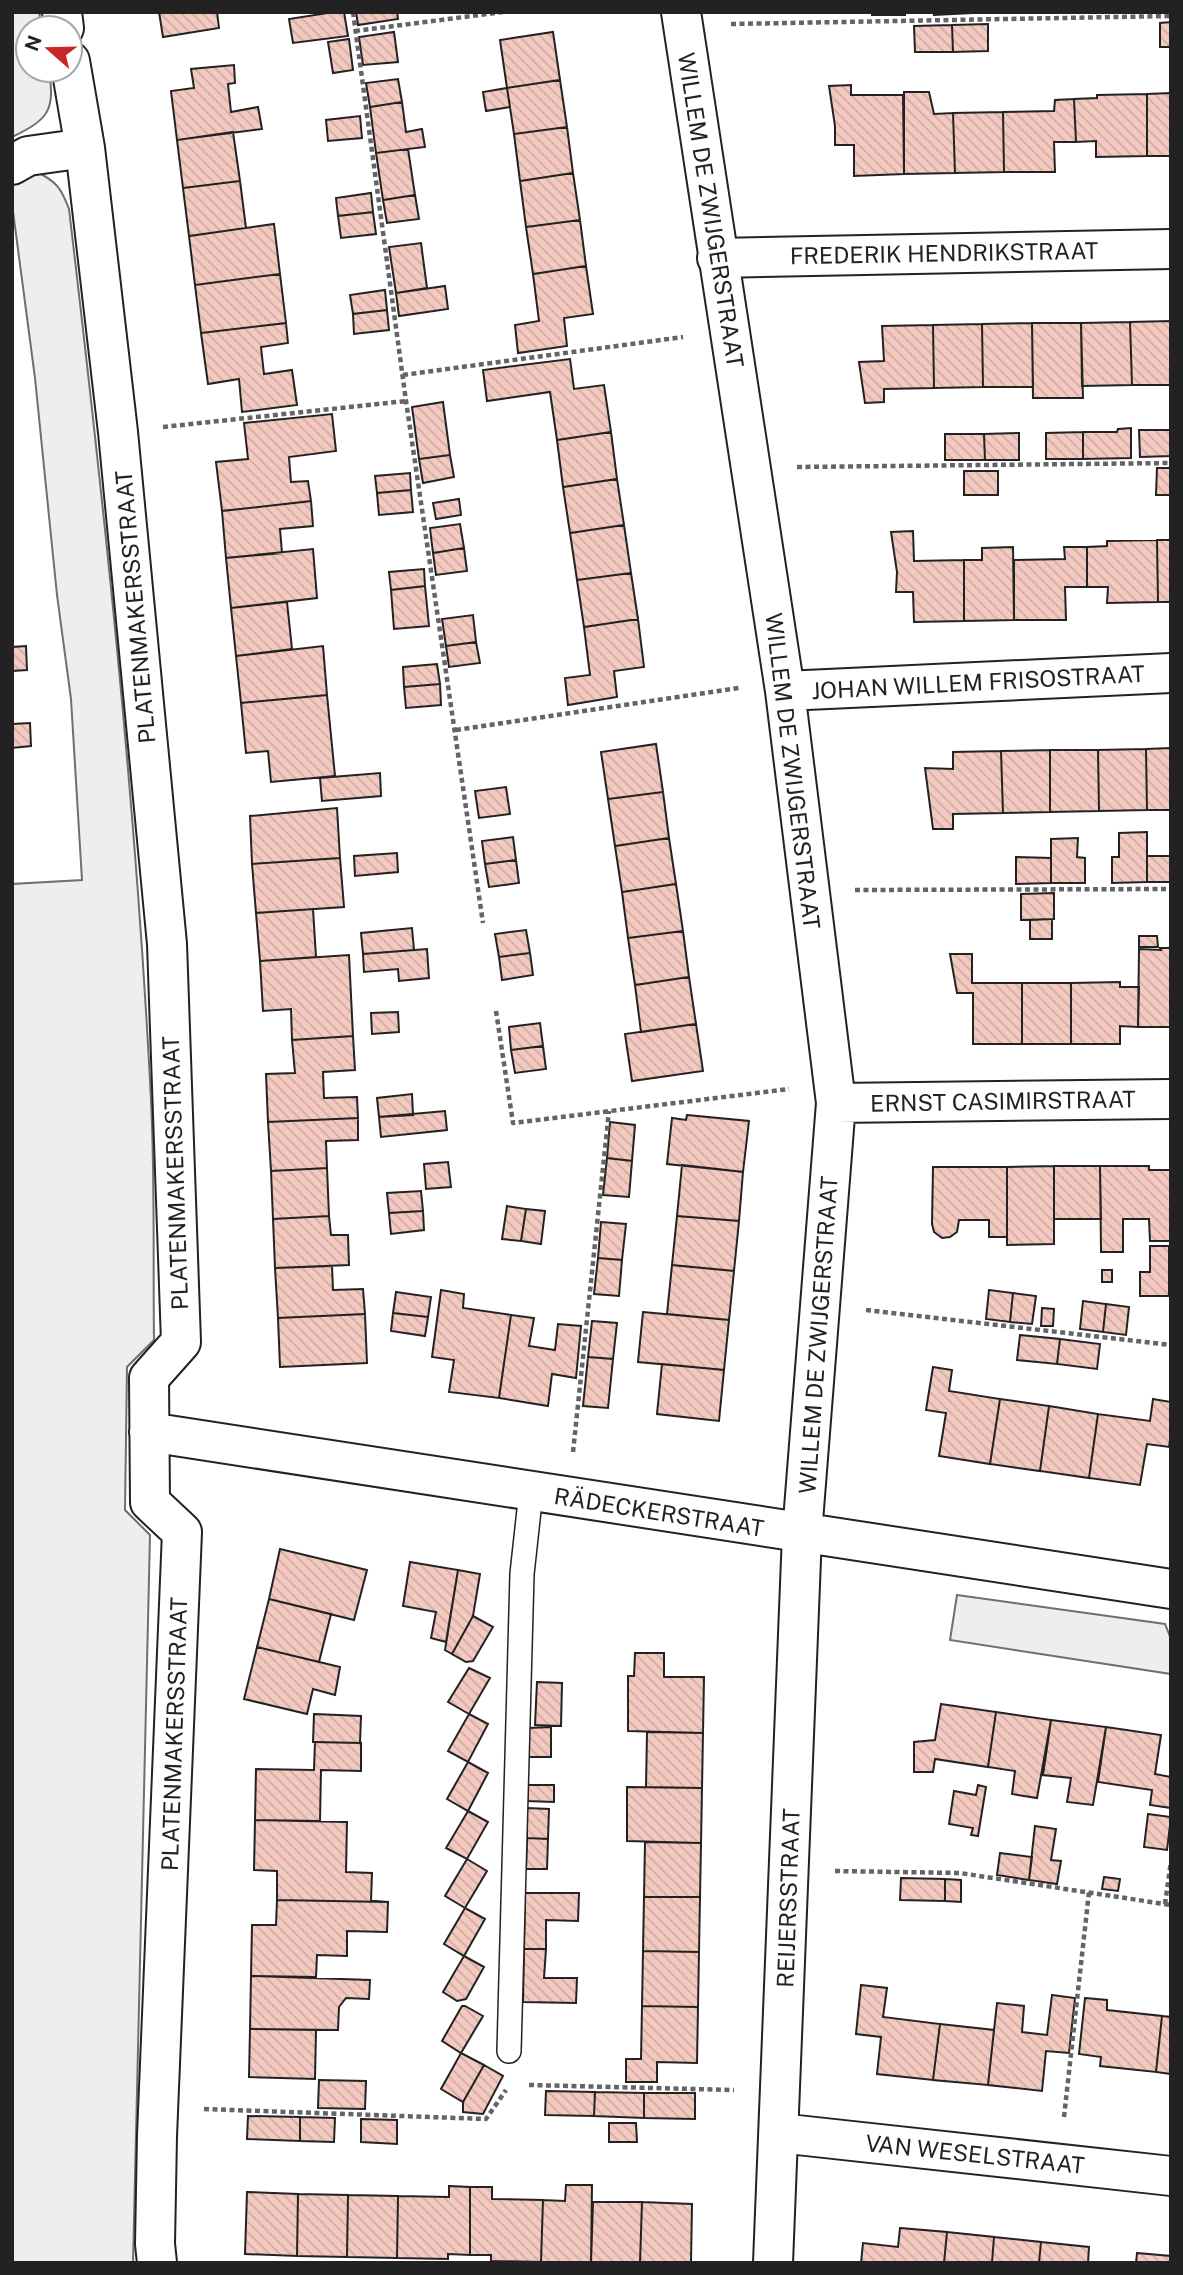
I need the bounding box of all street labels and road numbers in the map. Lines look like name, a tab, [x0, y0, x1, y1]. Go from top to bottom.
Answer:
street label: WILLEM DE ZWIJGERSTRAAT	[673, 51, 749, 370]
street label: FREDERIK HENDRIKSTRAAT	[790, 237, 1099, 269]
street label: PLATENMAKERSSTRAAT	[110, 469, 160, 745]
street label: WILLEM DE ZWIJGERSTRAAT	[760, 611, 826, 931]
street label: JOHAN WILLEM FRISOSTRAAT	[811, 660, 1146, 704]
street label: PLATENMAKERSSTRAAT	[157, 1035, 193, 1311]
street label: ERNST CASIMIRSTRAAT	[870, 1085, 1136, 1117]
street label: WILLEM DE ZWIJGERSTRAAT	[793, 1175, 843, 1495]
street label: RÄDECKERSTRAAT	[552, 1482, 766, 1542]
street label: PLATENMAKERSSTRAAT	[156, 1596, 192, 1872]
street label: REIJERSSTRAAT	[771, 1808, 805, 1988]
street label: VAN WESELSTRAAT	[864, 2129, 1086, 2179]

